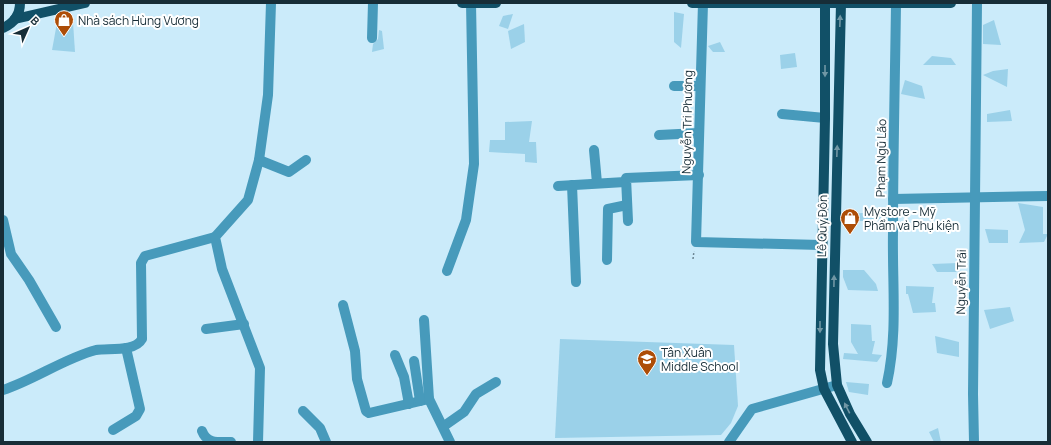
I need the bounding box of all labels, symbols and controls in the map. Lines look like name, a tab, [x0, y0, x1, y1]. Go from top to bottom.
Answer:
north arrow	[8, 8, 48, 48]
shop icon: Nhà sách Hùng Vương	[53, 9, 75, 37]
place label: Nhà sách Hùng Vương	[78, 12, 199, 29]
text: B	[28, 13, 43, 28]
one-way arrow	[837, 15, 844, 27]
one-way arrow	[822, 65, 828, 78]
street label: Nguyễn Tri Phương	[678, 70, 696, 174]
street label: Phạm Ngũ Lão	[872, 119, 890, 197]
one-way arrow	[834, 144, 840, 157]
street label: Lê Quý Đôn	[813, 195, 831, 257]
place label: Mystore - Mỹ Phẩm và Phụ kiện	[864, 203, 959, 234]
shop icon: Mystore - Mỹ Phẩm và Phụ kiện	[839, 207, 861, 235]
street label: Nguyễn Trãi	[952, 249, 970, 315]
one-way arrow	[831, 275, 838, 287]
one-way arrow	[817, 321, 823, 334]
place label: Tân Xuân Middle School	[661, 344, 739, 375]
school or university icon: Tân Xuân Middle School	[636, 348, 658, 376]
one-way arrow	[844, 403, 850, 414]

